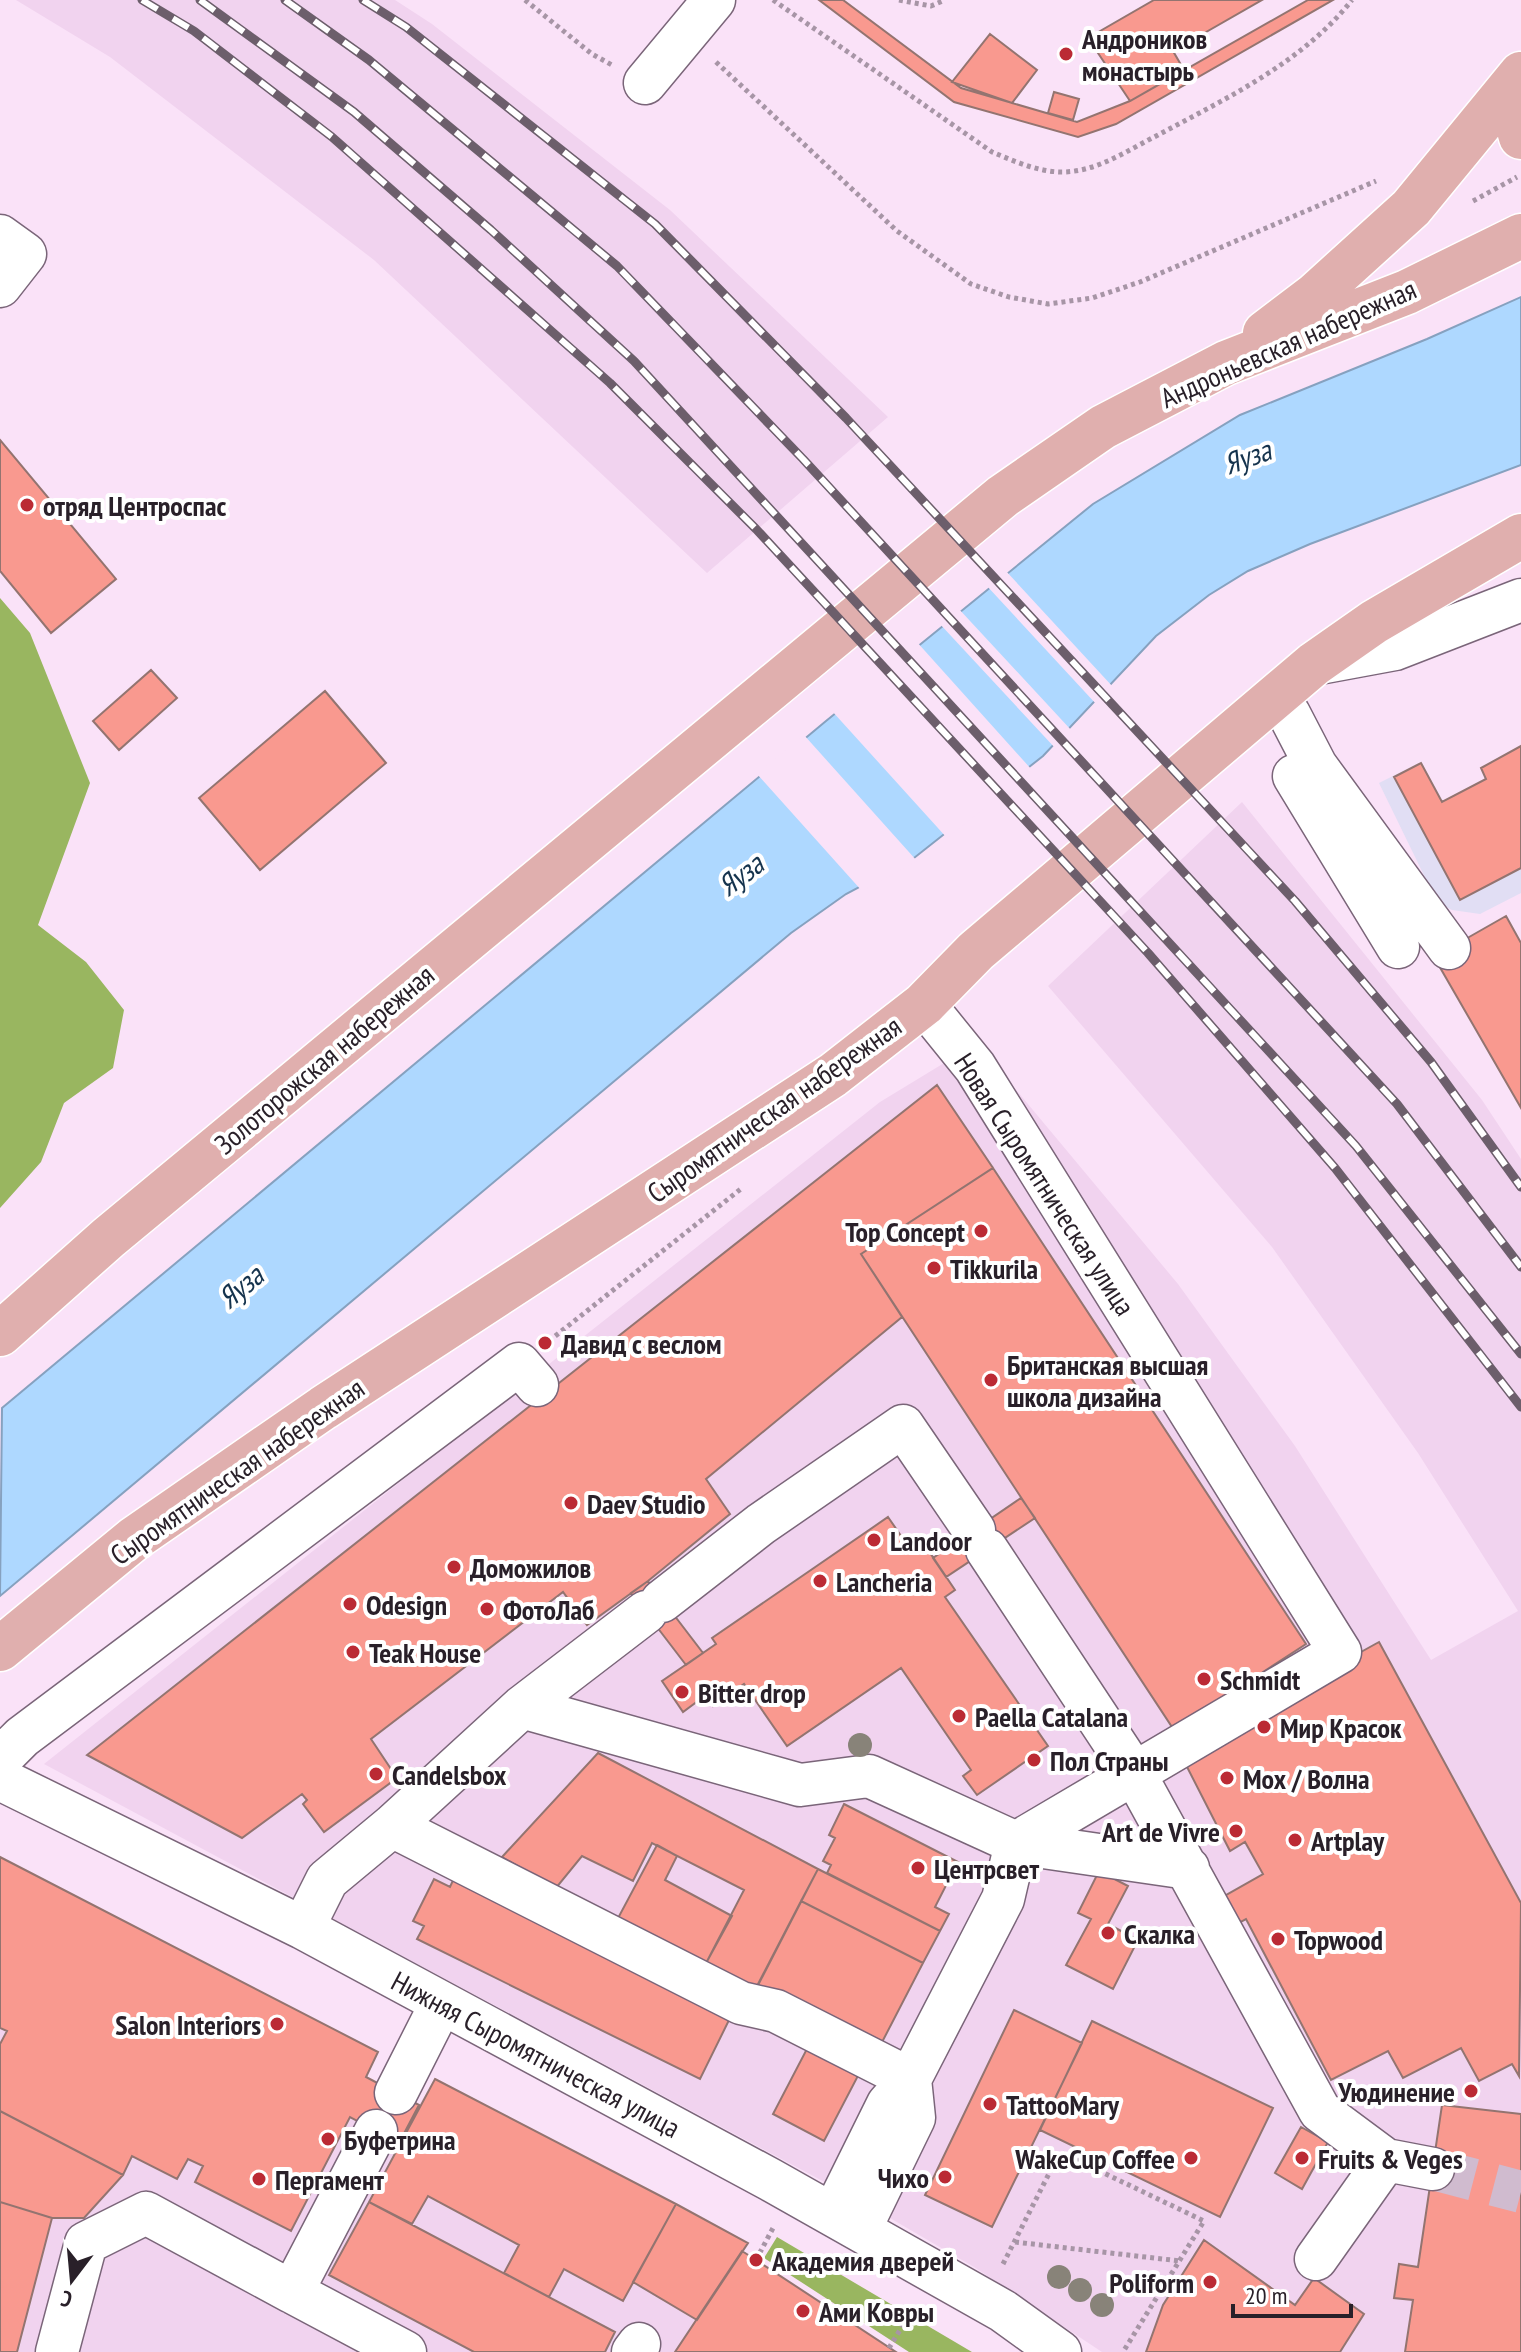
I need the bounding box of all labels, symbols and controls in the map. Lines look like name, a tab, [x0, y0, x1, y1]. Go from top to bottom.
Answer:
place label: Андроников монастырь	[1081, 20, 1207, 89]
marker: Андроников монастырь	[1057, 45, 1075, 63]
street label: Андроньевская набережная	[1154, 270, 1422, 416]
water label: Яуза	[1218, 429, 1278, 482]
place label: отряд Центроспас	[43, 487, 226, 524]
marker: отряд Центроспас	[18, 496, 36, 514]
water label: Яуза	[709, 843, 772, 904]
street label: Золоторожская набережная	[207, 956, 441, 1162]
street label: Сыромятническая набережная	[640, 1007, 908, 1211]
street label: Новая Сыромятническая улица	[946, 1046, 1144, 1322]
place label: Top Concept	[845, 1213, 965, 1250]
marker: Top Concept	[972, 1222, 990, 1240]
place label: Tikkurila	[950, 1250, 1038, 1287]
water label: Яуза	[209, 1254, 272, 1316]
marker: Tikkurila	[925, 1259, 943, 1277]
place label: Давид с веслом	[561, 1325, 721, 1362]
marker: Давид с веслом	[536, 1334, 554, 1352]
place label: Британская высшая школа дизайна	[1007, 1346, 1208, 1415]
street label: Сыромятническая набережная	[103, 1369, 371, 1573]
marker: Британская высшая школа дизайна	[982, 1371, 1000, 1389]
place label: Daev Studio	[587, 1485, 705, 1522]
marker: Daev Studio	[562, 1494, 580, 1512]
place label: Landoor	[890, 1522, 972, 1559]
marker: Landoor	[865, 1531, 883, 1549]
place label: Доможилов	[470, 1549, 591, 1586]
marker: Доможилов	[445, 1558, 463, 1576]
place label: Lancheria	[836, 1563, 932, 1600]
marker: Lancheria	[811, 1572, 829, 1590]
place label: Odesign	[366, 1586, 447, 1623]
place label: ФотоЛаб	[503, 1591, 595, 1628]
marker: Odesign	[341, 1595, 359, 1613]
marker: ФотоЛаб	[478, 1600, 496, 1618]
place label: Teak House	[369, 1634, 481, 1671]
marker: Teak House	[344, 1643, 362, 1661]
place label: Schmidt	[1220, 1661, 1300, 1698]
marker: Schmidt	[1195, 1670, 1213, 1688]
place label: Bitter drop	[698, 1674, 806, 1711]
marker: Bitter drop	[673, 1683, 691, 1701]
place label: Paella Catalana	[975, 1698, 1128, 1735]
marker: Paella Catalana	[950, 1707, 968, 1725]
place label: Мир Красок	[1280, 1709, 1402, 1746]
marker: Мир Красок	[1255, 1718, 1273, 1736]
place label: Пол Страны	[1050, 1742, 1169, 1779]
marker: Пол Страны	[1025, 1751, 1043, 1769]
place label: Candelsbox	[392, 1756, 507, 1793]
place label: Мох / Волна	[1243, 1760, 1369, 1797]
marker: Candelsbox	[367, 1765, 385, 1783]
marker: Мох / Волна	[1218, 1769, 1236, 1787]
place label: Art de Vivre	[1101, 1813, 1220, 1850]
marker: Art de Vivre	[1227, 1822, 1245, 1840]
place label: Artplay	[1310, 1822, 1385, 1859]
marker: Artplay	[1286, 1831, 1304, 1849]
place label: Центрсвет	[934, 1850, 1039, 1887]
marker: Центрсвет	[909, 1859, 927, 1877]
place label: Скалка	[1124, 1915, 1195, 1952]
place label: Topwood	[1294, 1921, 1383, 1958]
marker: Скалка	[1099, 1924, 1117, 1942]
marker: Topwood	[1269, 1930, 1287, 1948]
street label: Нижняя Сыромятническая улица	[385, 1962, 687, 2146]
place label: Salon Interiors	[115, 2006, 261, 2043]
marker: Salon Interiors	[268, 2015, 286, 2033]
place label: Уюдинение	[1337, 2073, 1455, 2110]
marker: Уюдинение	[1462, 2082, 1480, 2100]
place label: TattooMary	[1006, 2086, 1120, 2123]
marker: TattooMary	[981, 2095, 999, 2113]
place label: Буфетрина	[344, 2121, 456, 2158]
marker: Буфетрина	[319, 2130, 337, 2148]
place label: WakeCup Coffee	[1014, 2140, 1175, 2177]
place label: Fruits & Veges	[1318, 2140, 1463, 2177]
marker: WakeCup Coffee	[1182, 2149, 1200, 2167]
marker: Fruits & Veges	[1293, 2149, 1311, 2167]
place label: Чихо	[878, 2159, 929, 2196]
place label: Пергамент	[275, 2161, 384, 2198]
marker: Чихо	[936, 2168, 954, 2186]
marker: Пергамент	[250, 2170, 268, 2188]
north arrow	[32, 2240, 112, 2320]
place label: Академия дверей	[771, 2242, 954, 2279]
marker: Академия дверей	[747, 2251, 765, 2269]
place label: Poliform	[1109, 2264, 1194, 2301]
scale bar	[1233, 2268, 1351, 2318]
marker: Poliform	[1201, 2273, 1219, 2291]
text: 20 m	[1245, 2280, 1287, 2311]
text: С	[58, 2284, 75, 2314]
place label: Ами Ковры	[818, 2293, 934, 2330]
marker: Ами Ковры	[794, 2302, 812, 2320]

